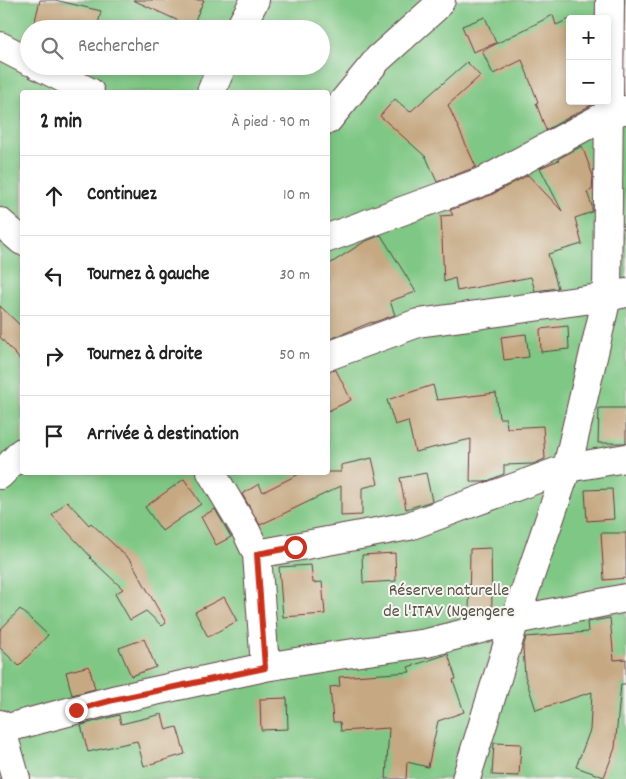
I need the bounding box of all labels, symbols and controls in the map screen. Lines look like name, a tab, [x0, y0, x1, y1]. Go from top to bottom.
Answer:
map controls	[566, 15, 611, 105]
button: +	[566, 15, 611, 60]
search box	[20, 20, 330, 75]
icon: search	[38, 34, 66, 62]
text: Rechercher	[78, 34, 159, 61]
button: −	[566, 60, 611, 105]
text: 2 min	[40, 108, 82, 138]
text: À pied · 90 m	[232, 111, 310, 134]
icon: ahead	[40, 182, 68, 210]
text: Continuez	[87, 182, 157, 209]
text: 10 m	[283, 184, 310, 207]
icon: left	[40, 262, 68, 290]
text: Tournez à gauche	[87, 262, 209, 289]
text: 30 m	[280, 264, 310, 287]
icon: right	[40, 342, 68, 370]
text: Tournez à droite	[87, 342, 202, 369]
text: 50 m	[279, 344, 310, 367]
icon: arrive	[40, 422, 68, 450]
text: Arrivée à destination	[87, 422, 239, 449]
route start	[284, 536, 307, 559]
park label: Réserve naturelle de l'ITAV (Ngengere	[383, 579, 515, 625]
route end	[65, 699, 88, 722]

